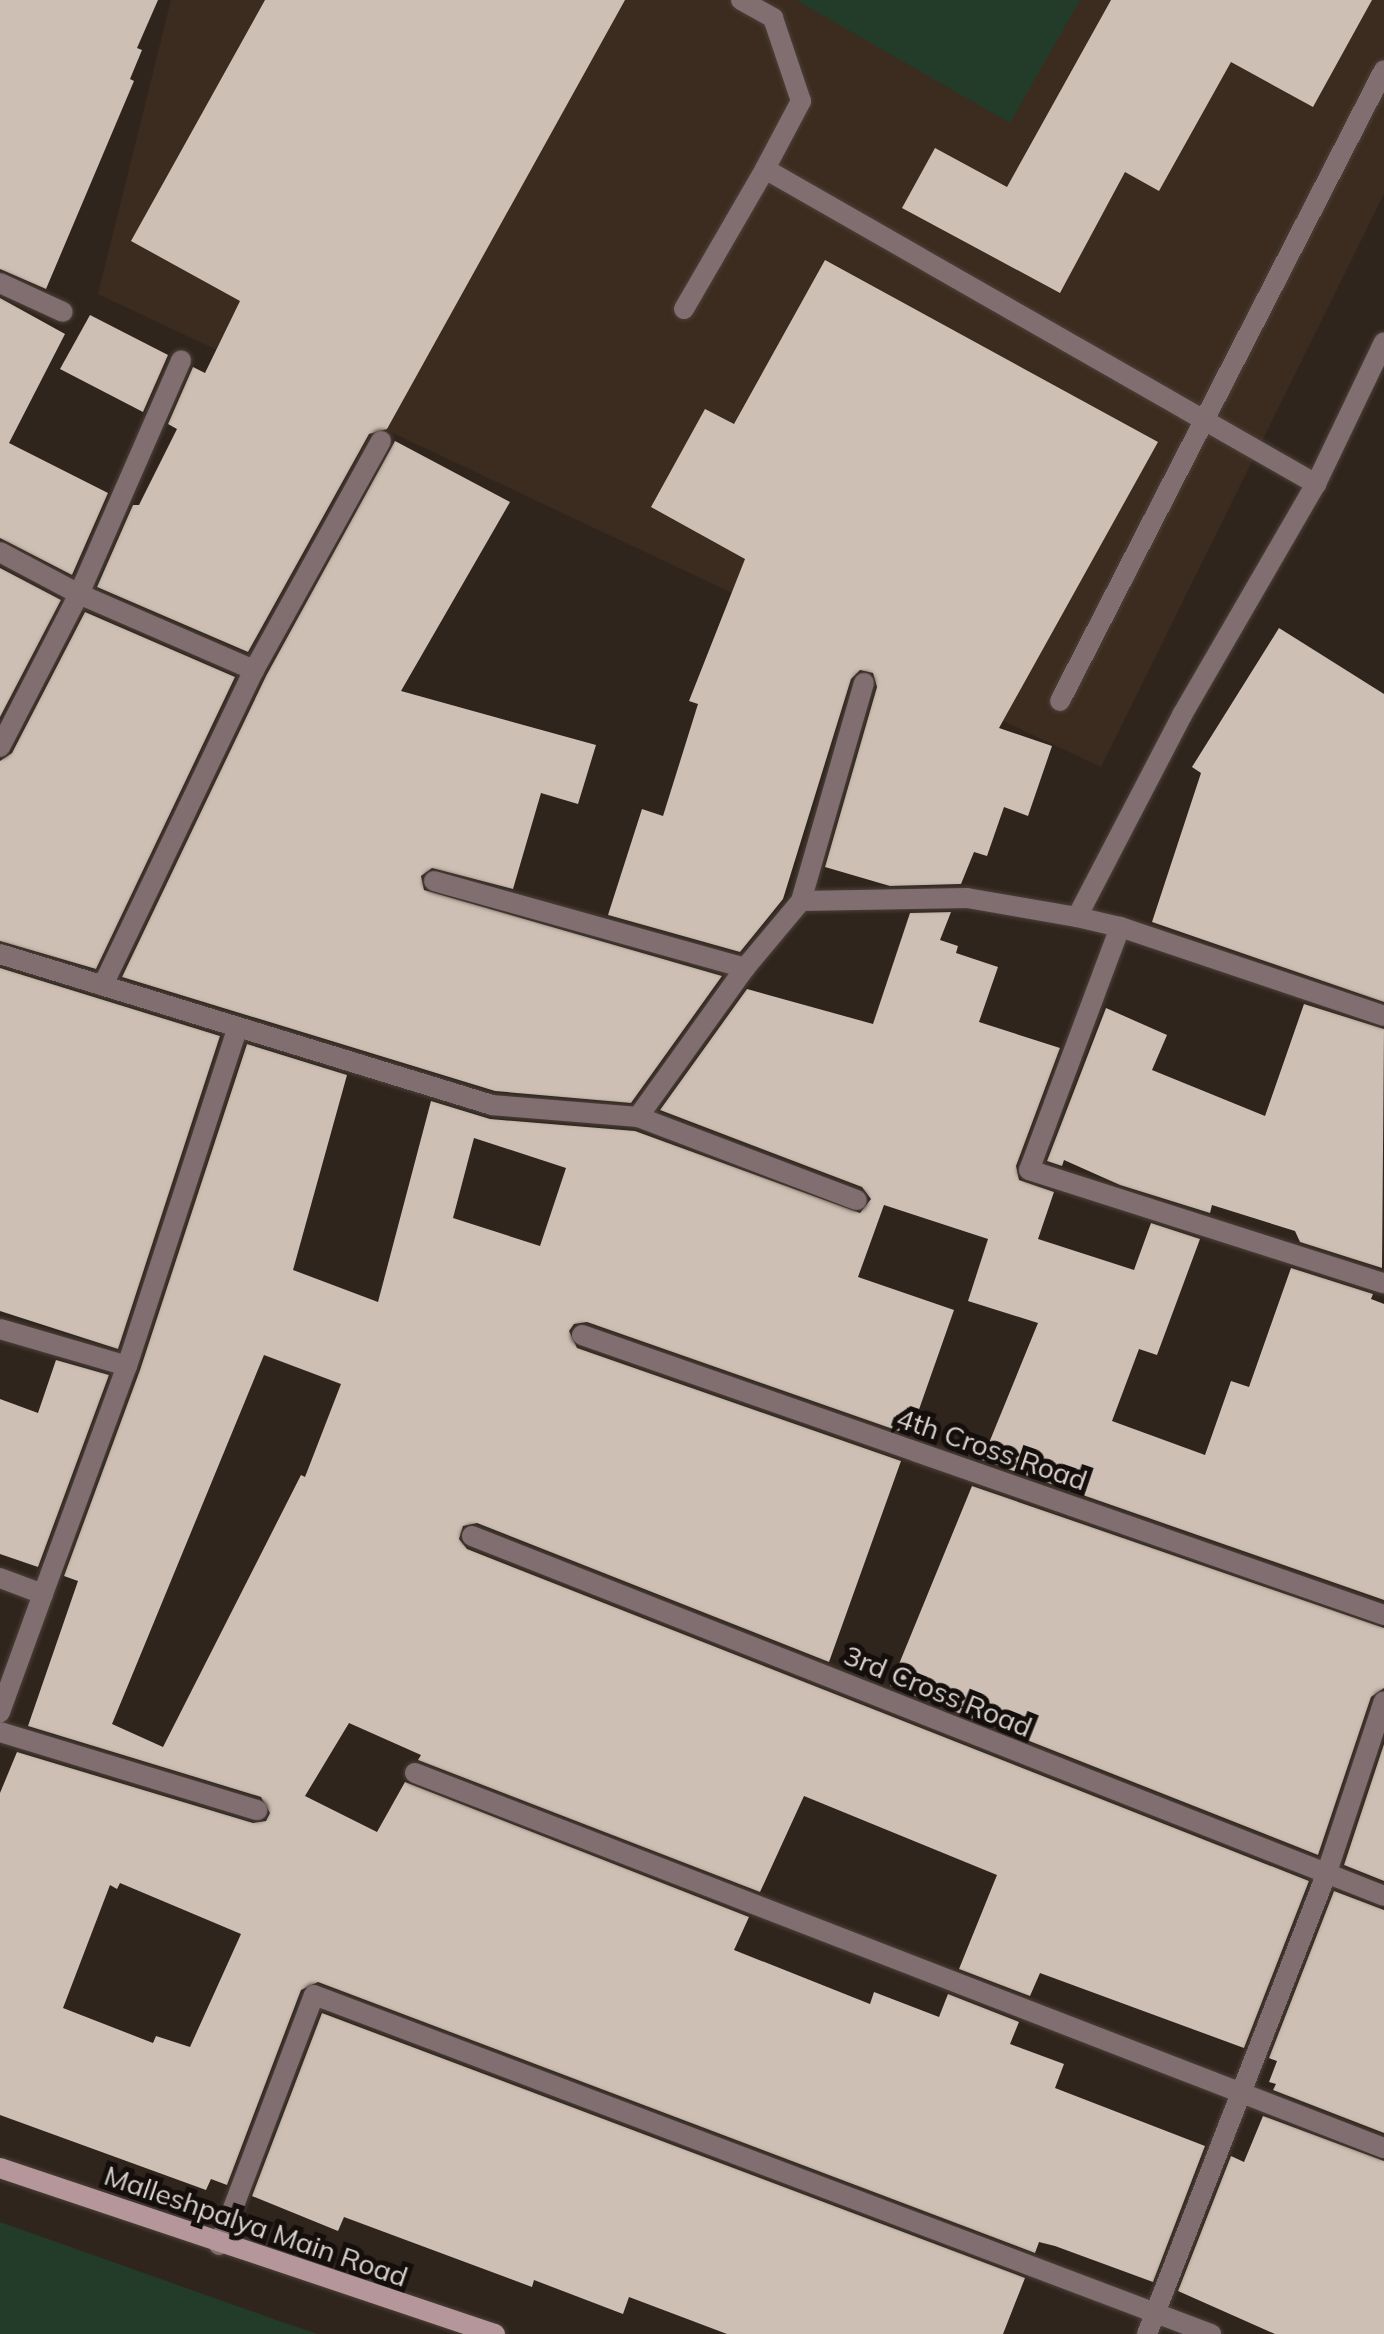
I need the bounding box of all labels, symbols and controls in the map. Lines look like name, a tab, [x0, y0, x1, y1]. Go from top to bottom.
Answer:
street label: 4th Cross Road	[892, 1401, 1092, 1497]
street label: 3rd Cross Road	[839, 1638, 1037, 1744]
street label: Malleshpalya Main Road	[100, 2158, 412, 2294]

